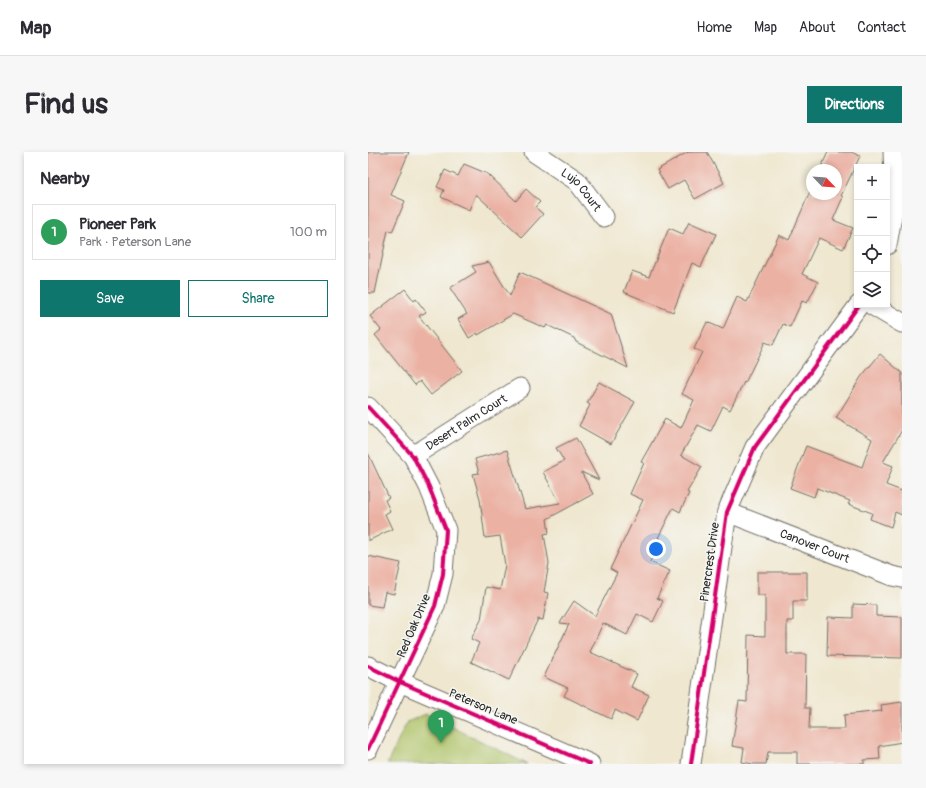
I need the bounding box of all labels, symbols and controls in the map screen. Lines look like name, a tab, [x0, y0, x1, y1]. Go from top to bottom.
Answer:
text: Map	[20, 16, 51, 40]
text: Home	[697, 19, 732, 36]
text: Map	[754, 19, 777, 36]
text: About	[799, 19, 835, 36]
text: Contact	[857, 19, 906, 36]
button: Directions	[807, 86, 902, 123]
text: Find us	[24, 87, 108, 122]
north arrow	[806, 164, 842, 200]
map controls	[854, 164, 890, 308]
button: +	[854, 164, 890, 200]
street label: Lujo Court	[558, 165, 605, 214]
text: Nearby	[40, 168, 89, 189]
button: −	[854, 200, 890, 236]
text: Pioneer Park	[79, 215, 156, 234]
text: 1	[51, 224, 57, 240]
text: 100 m	[290, 224, 327, 240]
text: Park · Peterson Lane	[79, 234, 191, 250]
button: locate	[854, 236, 890, 272]
button: layers	[854, 272, 890, 308]
button: Save	[40, 280, 180, 317]
button: Share	[188, 280, 328, 317]
street label: Desert Palm Court	[423, 391, 510, 454]
street label: Pinercrest Drive	[697, 521, 723, 603]
street label: Canover Court	[778, 526, 852, 566]
your location	[646, 539, 666, 559]
street label: Red Oak Drive	[394, 592, 434, 660]
street label: Peterson Lane	[446, 686, 520, 728]
pin: 1	[428, 710, 454, 743]

